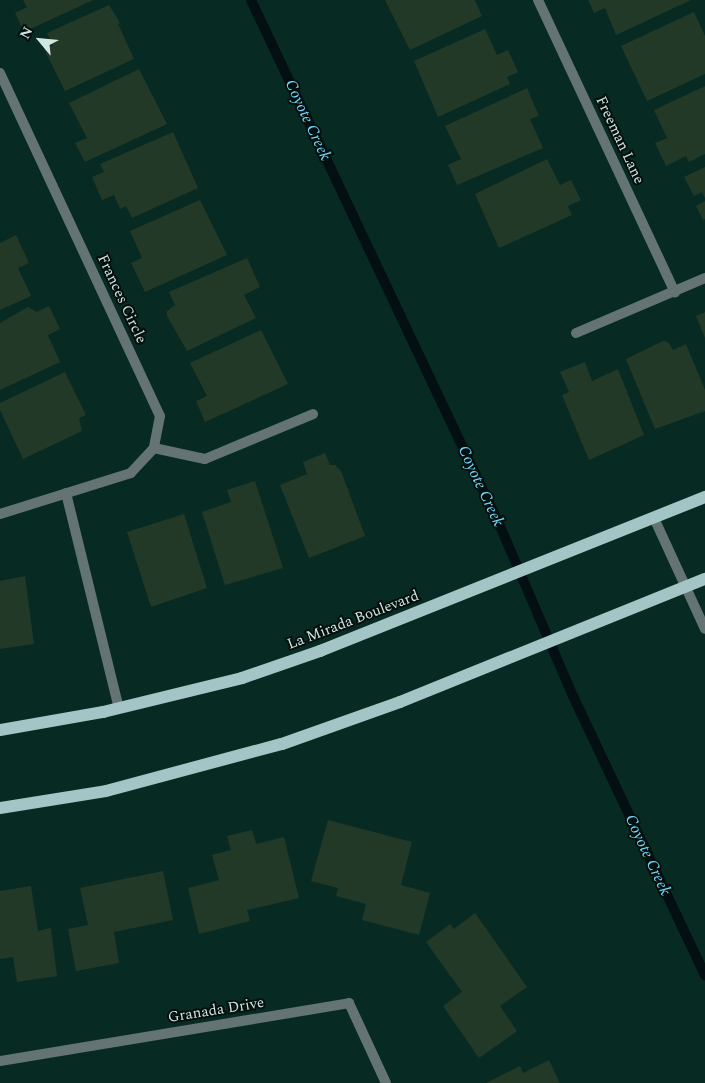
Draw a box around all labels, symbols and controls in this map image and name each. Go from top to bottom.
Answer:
north arrow [15,15,65,65]
text: N [14,23,38,43]
water label: Coyote Creek [281,76,335,164]
street label: Freeman Lane [592,93,648,187]
street label: Frances Circle [94,252,150,346]
water label: Coyote Creek [454,442,508,530]
street label: La Mirada Boulevard [285,587,421,653]
water label: Coyote Creek [621,811,675,899]
street label: Granada Drive [167,994,265,1026]

